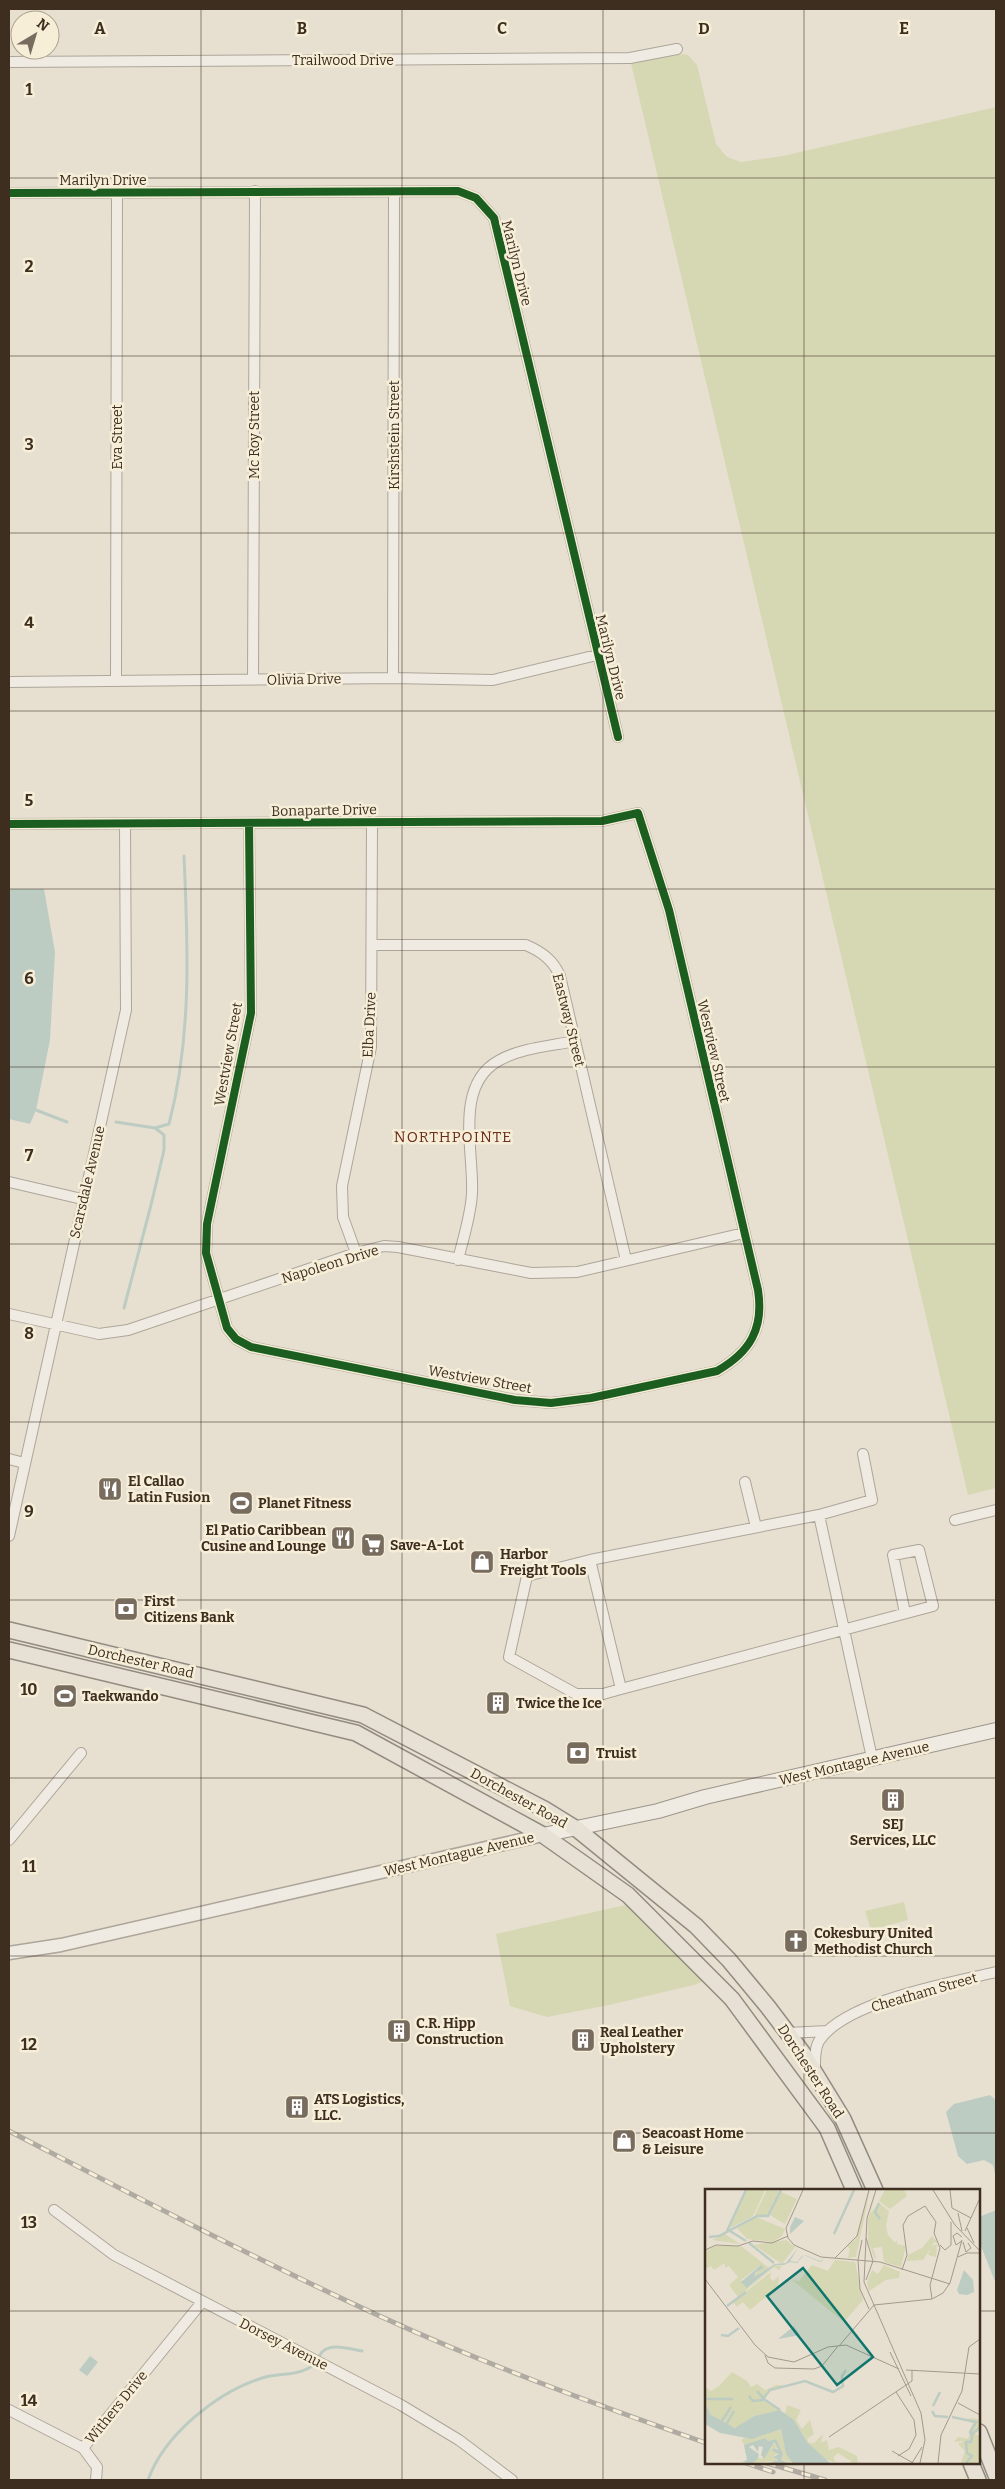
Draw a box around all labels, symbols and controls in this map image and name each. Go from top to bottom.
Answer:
north arrow [10,10,60,60]
text: N [33,15,52,35]
text: A [94,19,106,38]
text: B [297,19,307,38]
text: C [497,19,507,38]
text: D [698,19,710,38]
text: E [899,19,909,38]
street label: Trailwood Drive [292,52,394,69]
text: 1 [26,80,33,99]
street label: Marilyn Drive [59,172,147,189]
street label: Marilyn Drive [498,219,535,308]
text: 2 [24,257,34,276]
street label: Kirshstein Street [386,380,403,490]
street label: Mc Roy Street [246,391,263,479]
street label: Eva Street [109,404,126,470]
text: 3 [24,435,34,454]
text: 4 [24,613,34,632]
street label: Marilyn Drive [592,613,629,702]
street label: Olivia Drive [267,670,341,689]
text: 5 [25,791,34,810]
street label: Bonaparte Drive [271,801,377,820]
text: 6 [24,969,34,988]
street label: Eastway Street [549,972,588,1069]
street label: Elba Drive [359,992,380,1058]
street label: Westview Street [693,998,734,1104]
street label: Westview Street [211,1001,246,1107]
street label: Scarsdale Avenue [66,1124,109,1240]
district label: NORTHPOINTE [394,1128,512,1146]
text: 7 [25,1146,34,1165]
street label: Napoleon Drive [279,1242,381,1287]
text: 8 [24,1324,34,1343]
street label: Westview Street [427,1362,533,1397]
place label: El Callao Latin Fusion [128,1473,210,1506]
restaurant icon: El Callao Latin Fusion [97,1476,123,1502]
sports icon: Planet Fitness [228,1490,254,1516]
place label: Planet Fitness [258,1495,352,1512]
text: 9 [24,1502,34,1521]
place label: El Patio Caribbean Cusine and Lounge [201,1522,326,1555]
restaurant icon: El Patio Caribbean Cusine and Lounge [330,1525,356,1551]
supermarket icon: Save-A-Lot [360,1532,386,1558]
place label: Save-A-Lot [390,1537,464,1554]
place label: Harbor Freight Tools [500,1546,587,1579]
shop icon: Harbor Freight Tools [469,1549,495,1575]
place label: First Citizens Bank [144,1593,235,1626]
bank icon: First Citizens Bank [113,1596,139,1622]
street label: Dorchester Road [86,1641,196,1682]
text: 10 [20,1680,38,1699]
sports icon: Taekwando [52,1683,78,1709]
place label: Taekwando [82,1688,159,1705]
building icon: Twice the Ice [485,1690,511,1716]
place label: Twice the Ice [516,1695,602,1712]
street label: West Montague Avenue [777,1738,931,1789]
bank icon: Truist [565,1740,591,1766]
place label: Truist [596,1745,637,1762]
street label: Dorchester Road [467,1765,570,1832]
building icon: SEJ Services, LLC [880,1787,906,1813]
place label: SEJ Services, LLC [850,1816,936,1849]
street label: West Montague Avenue [382,1829,536,1880]
text: 11 [22,1857,36,1876]
place label: Cokesbury United Methodist Church [814,1925,933,1958]
church icon: Cokesbury United Methodist Church [783,1928,809,1954]
street label: Cheatham Street [869,1969,979,2016]
place label: C.R. Hipp Construction [416,2015,504,2048]
building icon: C.R. Hipp Construction [386,2018,412,2044]
street label: Dorchester Road [774,2021,847,2121]
place label: Real Leather Upholstery [600,2024,684,2057]
building icon: Real Leather Upholstery [570,2027,596,2053]
text: 12 [21,2035,37,2054]
place label: ATS Logistics, LLC. [314,2091,405,2124]
building icon: ATS Logistics, LLC. [284,2094,310,2120]
place label: Seacoast Home & Leisure [642,2125,744,2158]
shop icon: Seacoast Home & Leisure [611,2128,637,2154]
inset map [705,2189,980,2464]
text: 13 [21,2213,37,2232]
street label: Dorsey Avenue [236,2315,331,2374]
street label: Withers Drive [82,2367,151,2447]
text: 14 [21,2391,38,2410]

